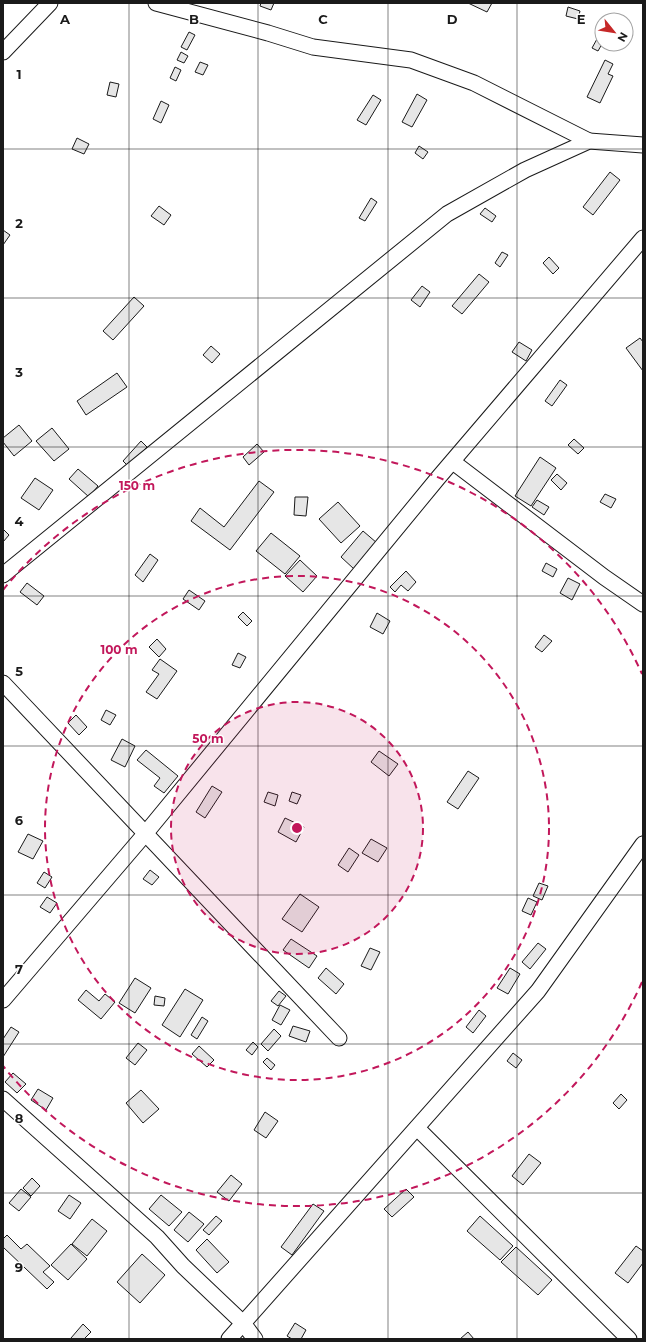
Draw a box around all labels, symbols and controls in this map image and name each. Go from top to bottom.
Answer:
text: A [59,11,71,27]
text: B [189,11,199,27]
text: C [318,11,328,27]
text: D [447,11,458,27]
text: E [577,11,586,27]
north arrow [594,12,634,52]
text: N [614,30,631,44]
text: 1 [16,66,22,82]
text: 2 [15,215,23,231]
text: 3 [14,364,23,380]
text: 150 m [119,478,155,493]
text: 4 [15,513,24,529]
text: 100 m [101,642,137,657]
text: 5 [15,663,23,679]
text: 50 m [192,731,224,746]
text: 6 [15,812,24,828]
centre of rings [290,821,304,835]
text: 7 [15,961,23,977]
text: 8 [15,1110,24,1126]
text: 9 [15,1259,23,1275]

